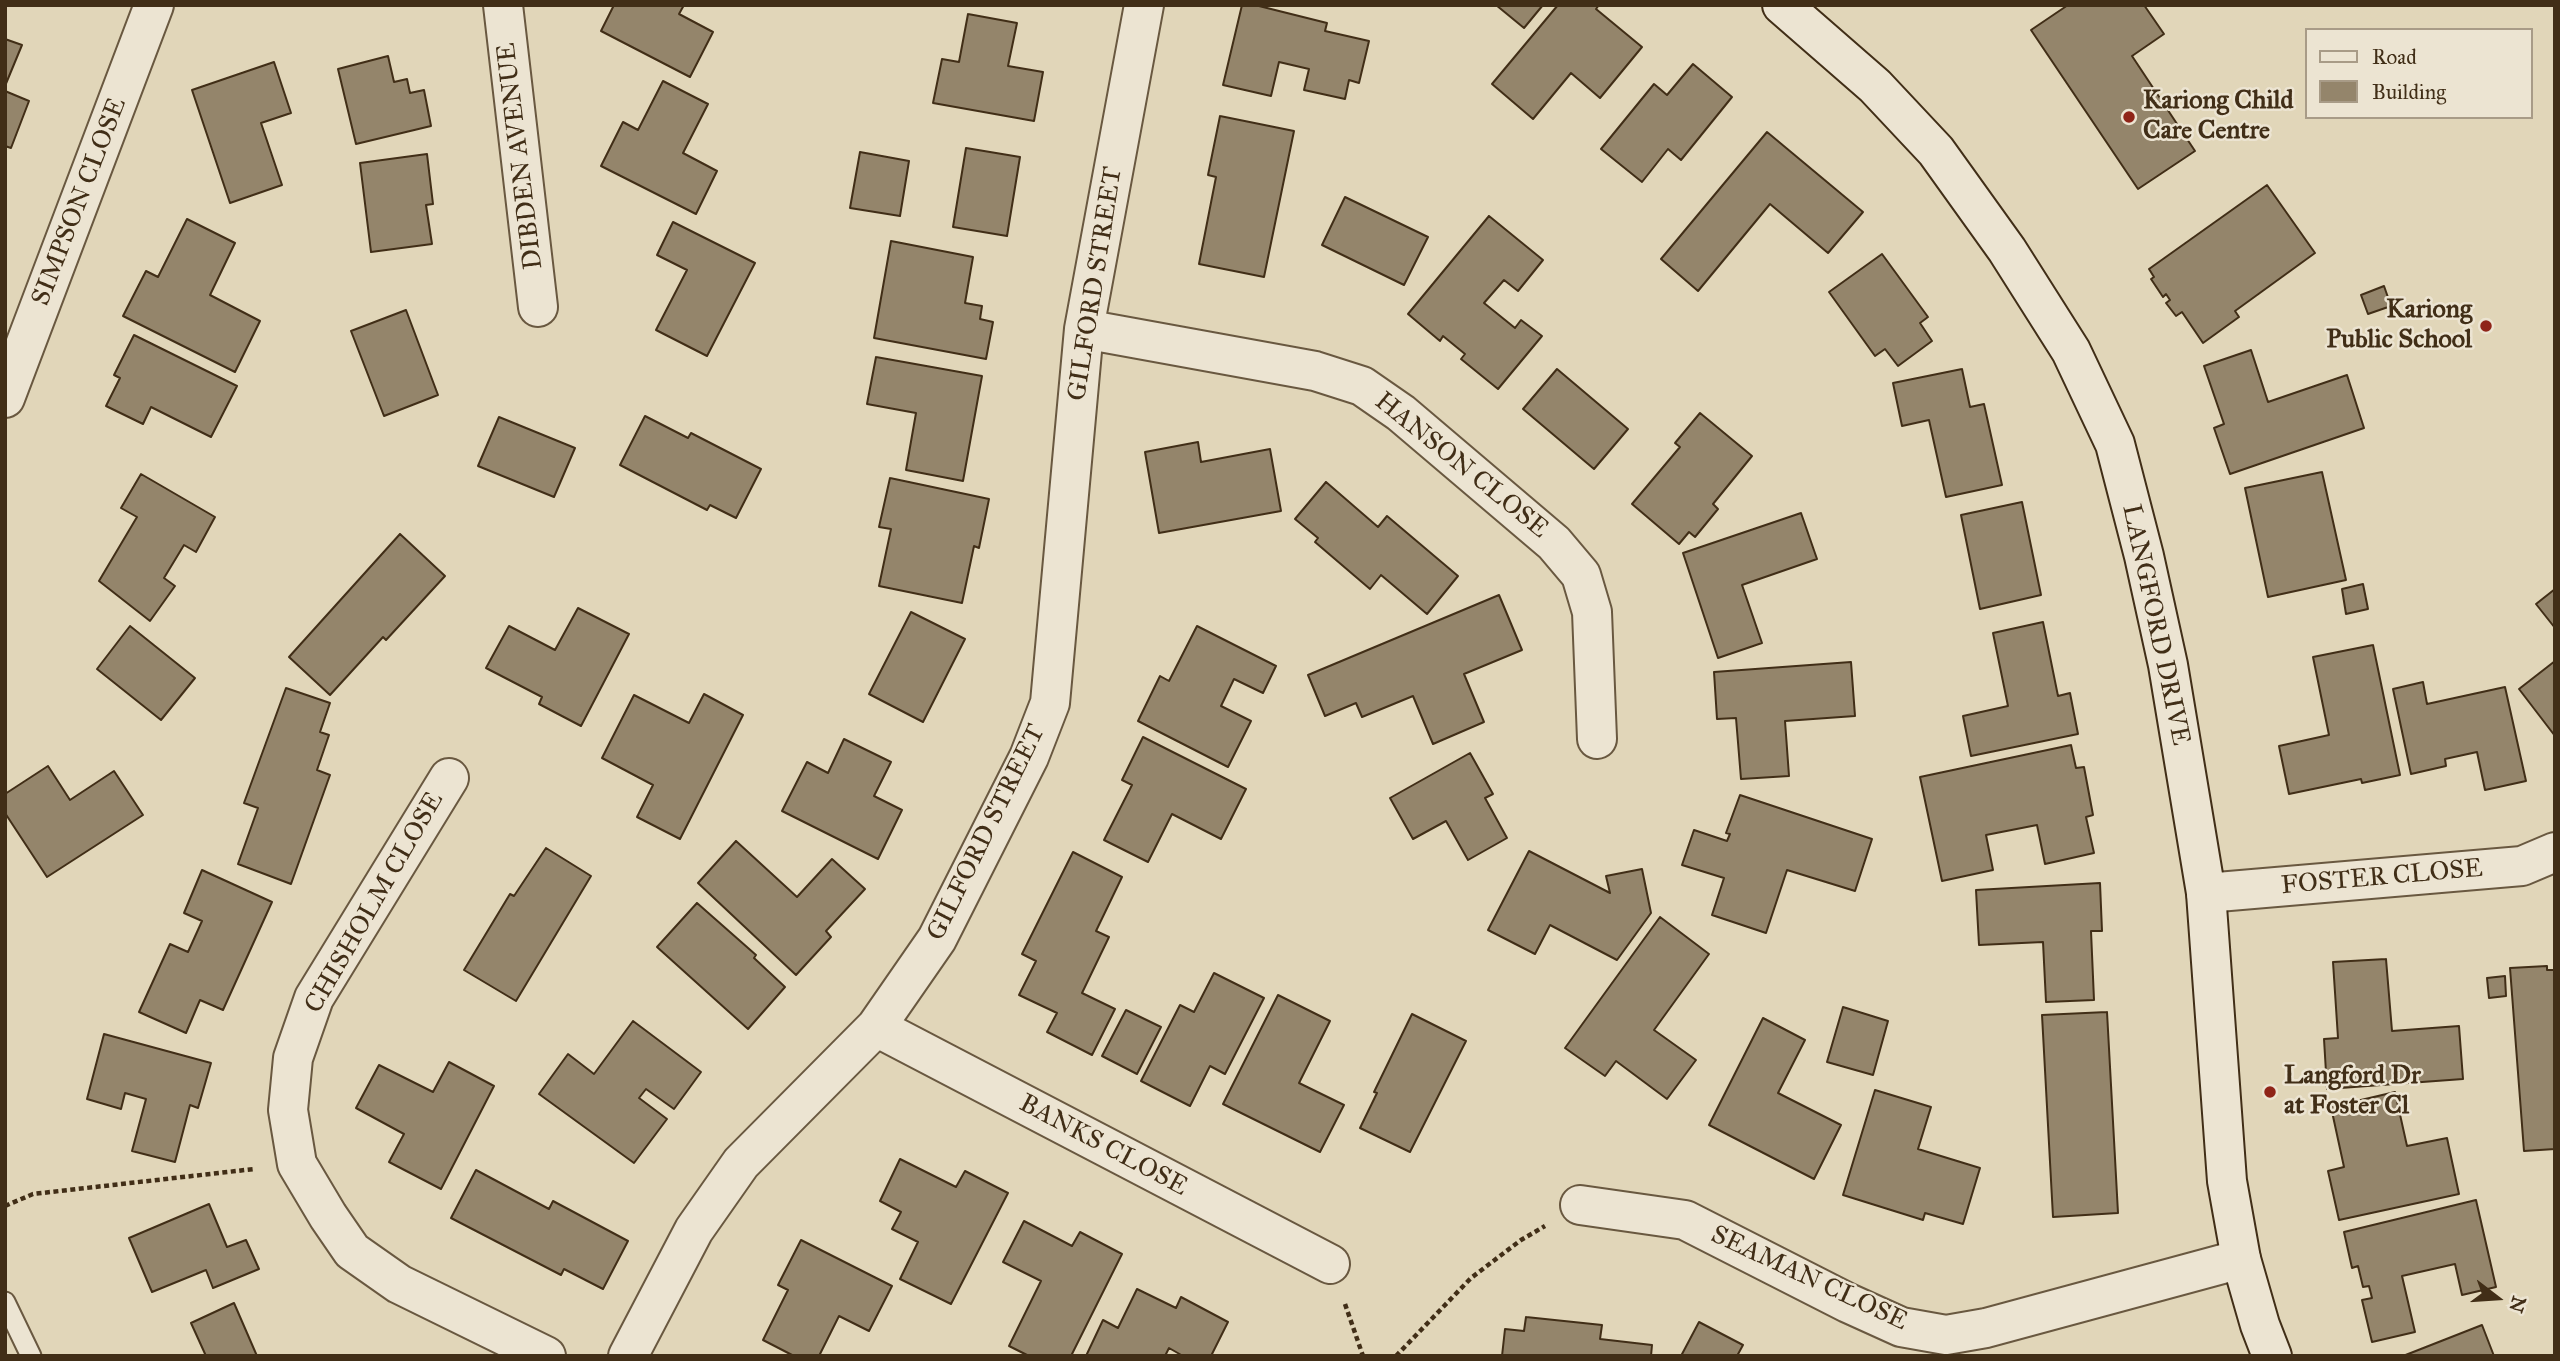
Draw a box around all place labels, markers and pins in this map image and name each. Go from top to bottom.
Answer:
place label: Kariong Child Care Centre [2143,86,2294,148]
marker: Kariong Child Care Centre [2121,109,2137,125]
place label: Kariong Public School [2326,295,2472,356]
marker: Kariong Public School [2478,318,2494,334]
place label: Langford Dr at Foster Cl [2284,1061,2421,1122]
marker: Langford Dr at Foster Cl [2262,1084,2278,1100]

